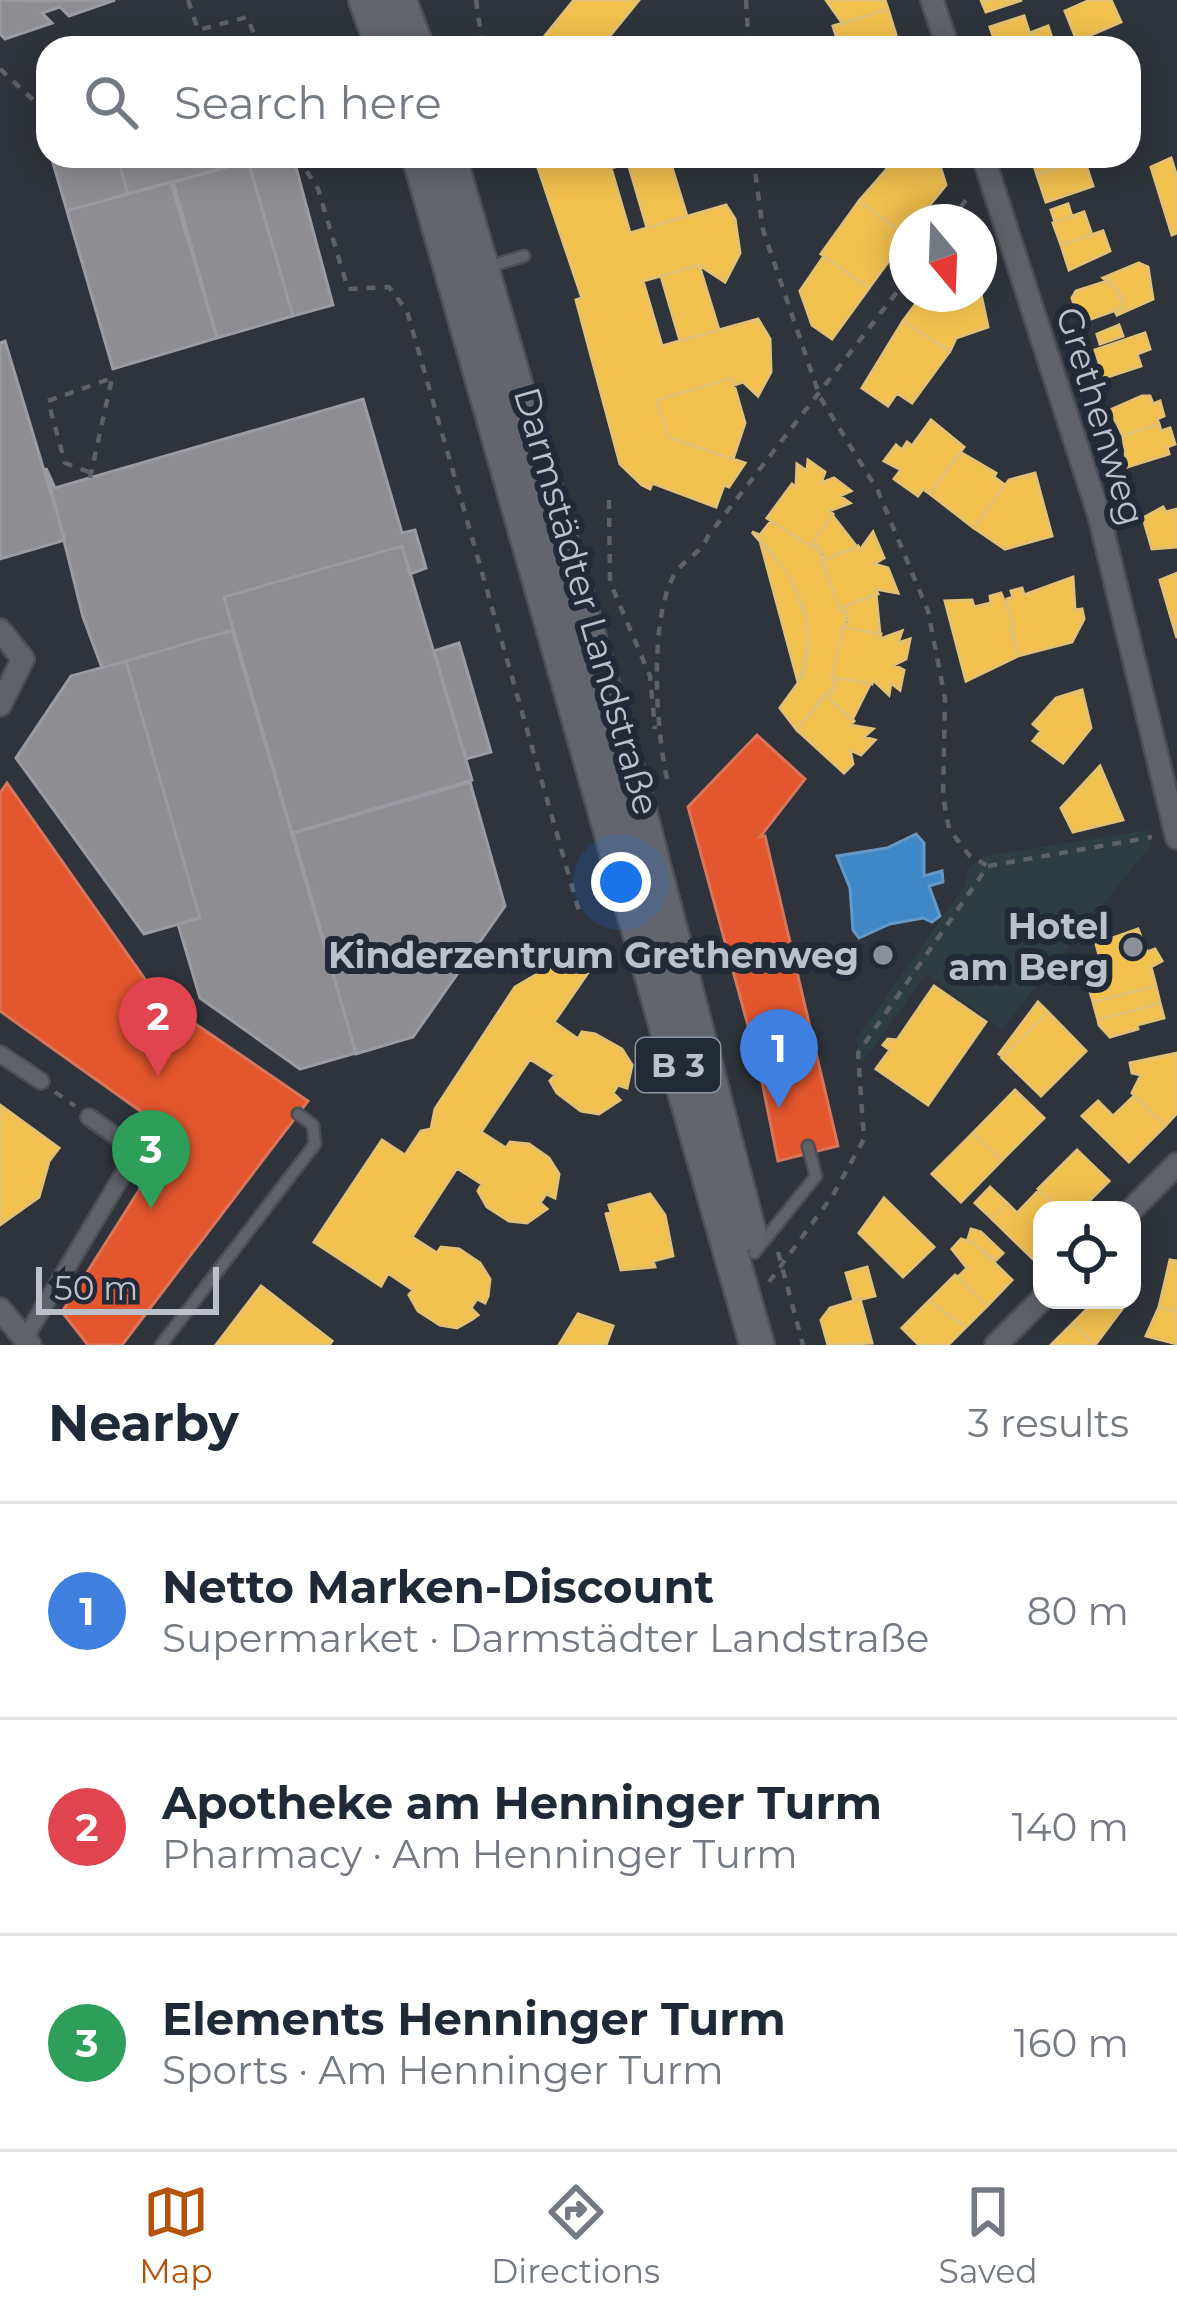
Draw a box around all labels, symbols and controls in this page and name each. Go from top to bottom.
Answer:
search box [36,36,1141,168]
icon: search [78,69,144,135]
text: Search here [174,75,442,130]
north arrow [889,204,997,312]
street label: Grethenweg [1047,302,1155,530]
street label: Darmstädter Landstraße [505,382,669,820]
your location [591,852,651,912]
place label: Hotel am Berg [948,904,1109,989]
place label: Kinderzentrum Grethenweg [328,933,859,977]
marker: Hotel am Berg [1120,934,1146,960]
marker: Kinderzentrum Grethenweg [870,942,896,968]
pin: 2 [119,977,197,1076]
pin: 1 [740,1009,818,1108]
road number: B 3 [636,1038,720,1092]
pin: 3 [112,1110,190,1209]
map controls [1033,1201,1141,1309]
button: locate [1033,1201,1141,1309]
scale bar [36,1261,219,1314]
text: 50 m [54,1268,138,1308]
text: Nearby [48,1392,239,1454]
text: 3 results [968,1399,1129,1447]
text: Netto Marken-Discount [162,1559,714,1614]
text: 1 [79,1587,95,1635]
text: 80 m [1027,1587,1129,1635]
text: Supermarket · Darmstädter Landstraße [162,1614,929,1662]
text: Apotheke am Henninger Turm [162,1775,882,1830]
text: 2 [75,1803,99,1851]
text: 140 m [1012,1803,1129,1851]
text: Pharmacy · Am Henninger Turm [162,1830,798,1878]
text: Elements Henninger Turm [162,1991,786,2046]
text: 3 [75,2019,99,2067]
text: 160 m [1014,2019,1129,2067]
text: Sports · Am Henninger Turm [162,2046,724,2094]
tab: Map [139,2179,213,2291]
tab: Directions [491,2179,660,2291]
tab: Saved [939,2179,1038,2291]

